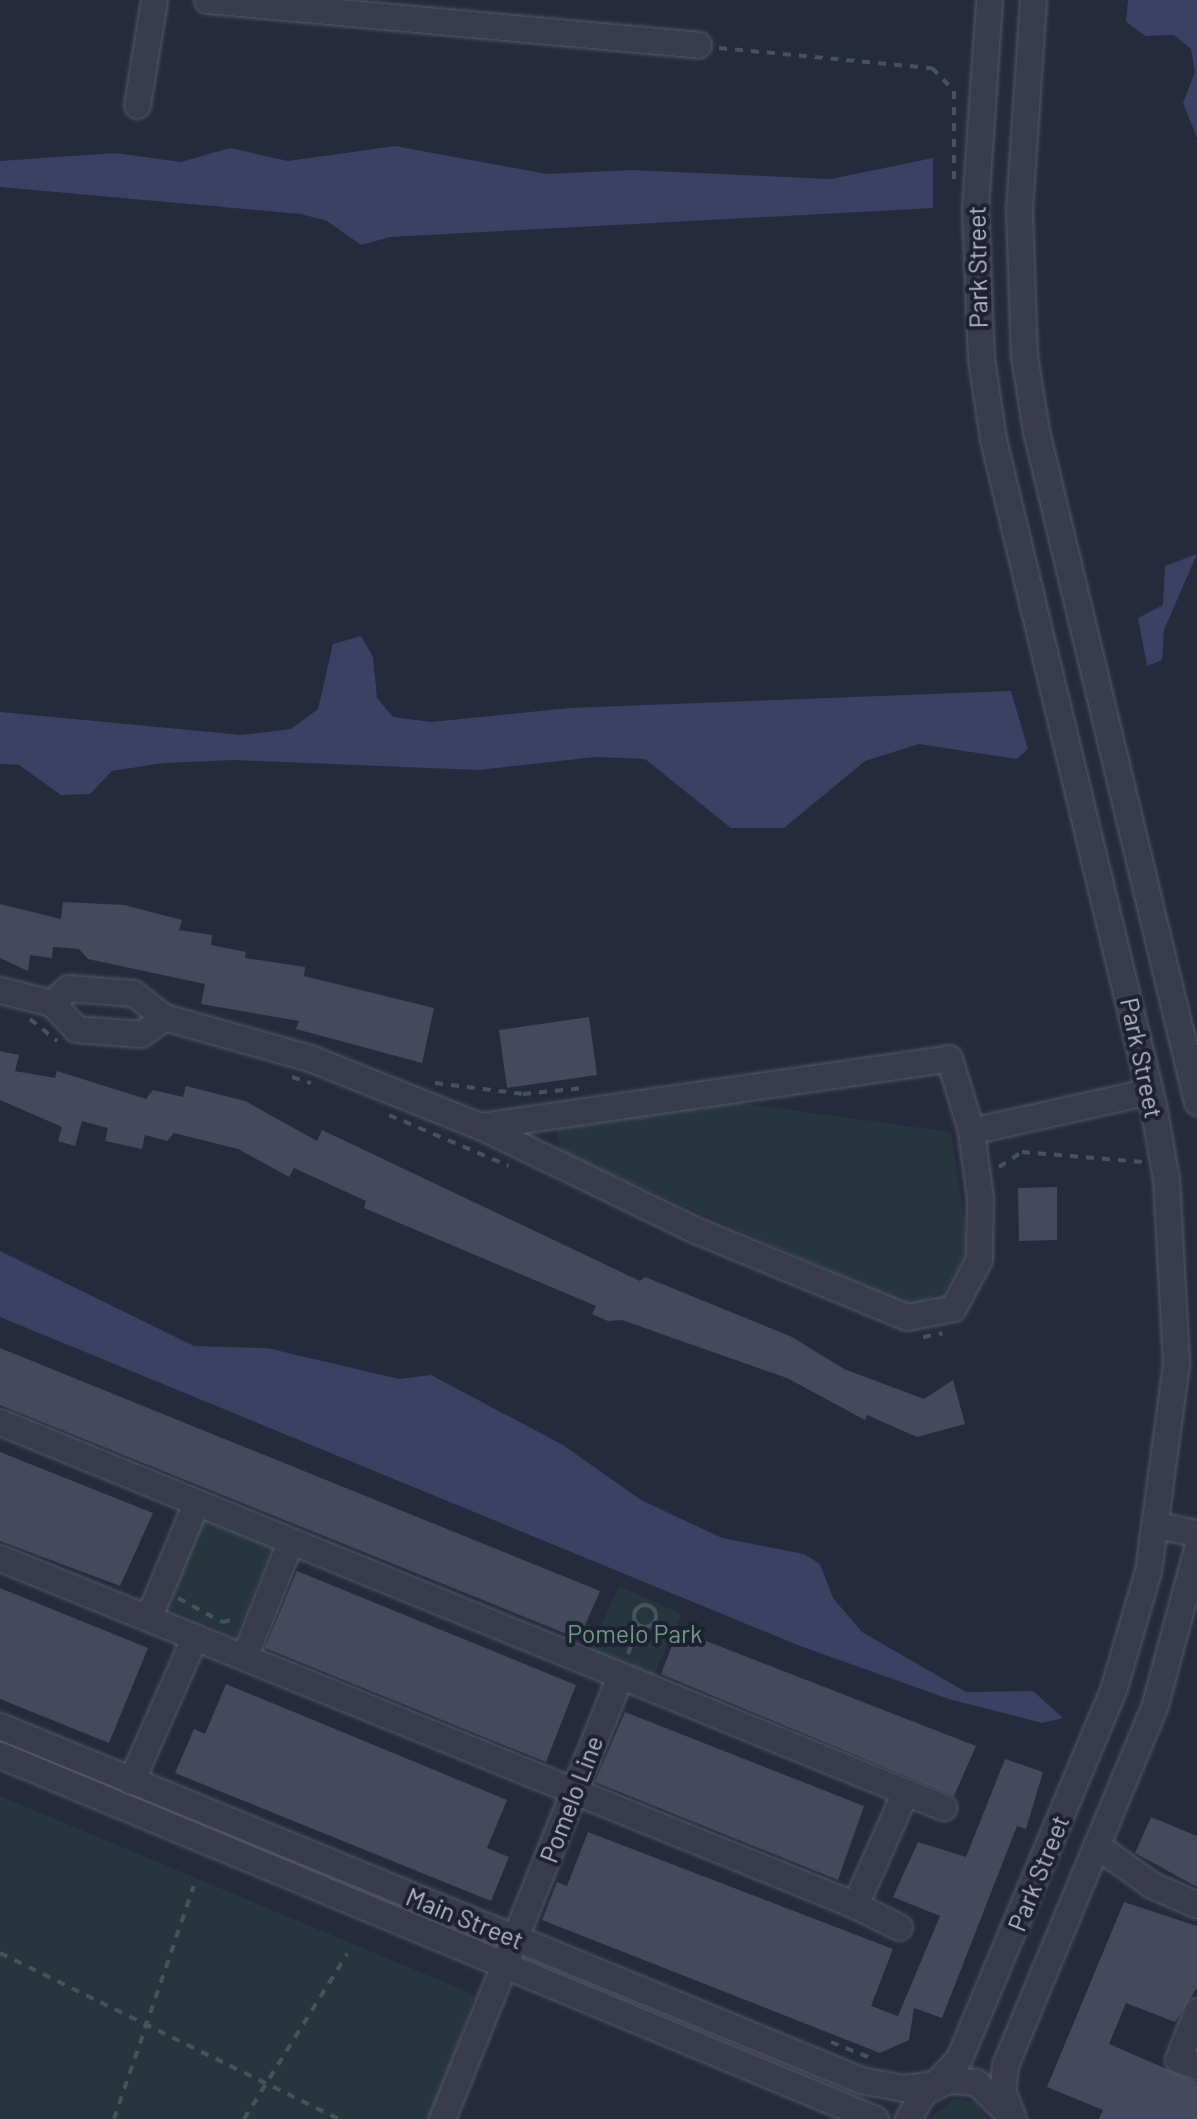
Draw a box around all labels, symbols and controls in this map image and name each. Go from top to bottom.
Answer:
street label: Park Street [961,206,993,328]
street label: Park Street [1115,995,1169,1121]
park label: Pomelo Park [567,1618,703,1648]
street label: Pomelo Line [533,1731,609,1867]
street label: Park Street [1001,1811,1075,1935]
street label: Main Street [402,1881,528,1955]

